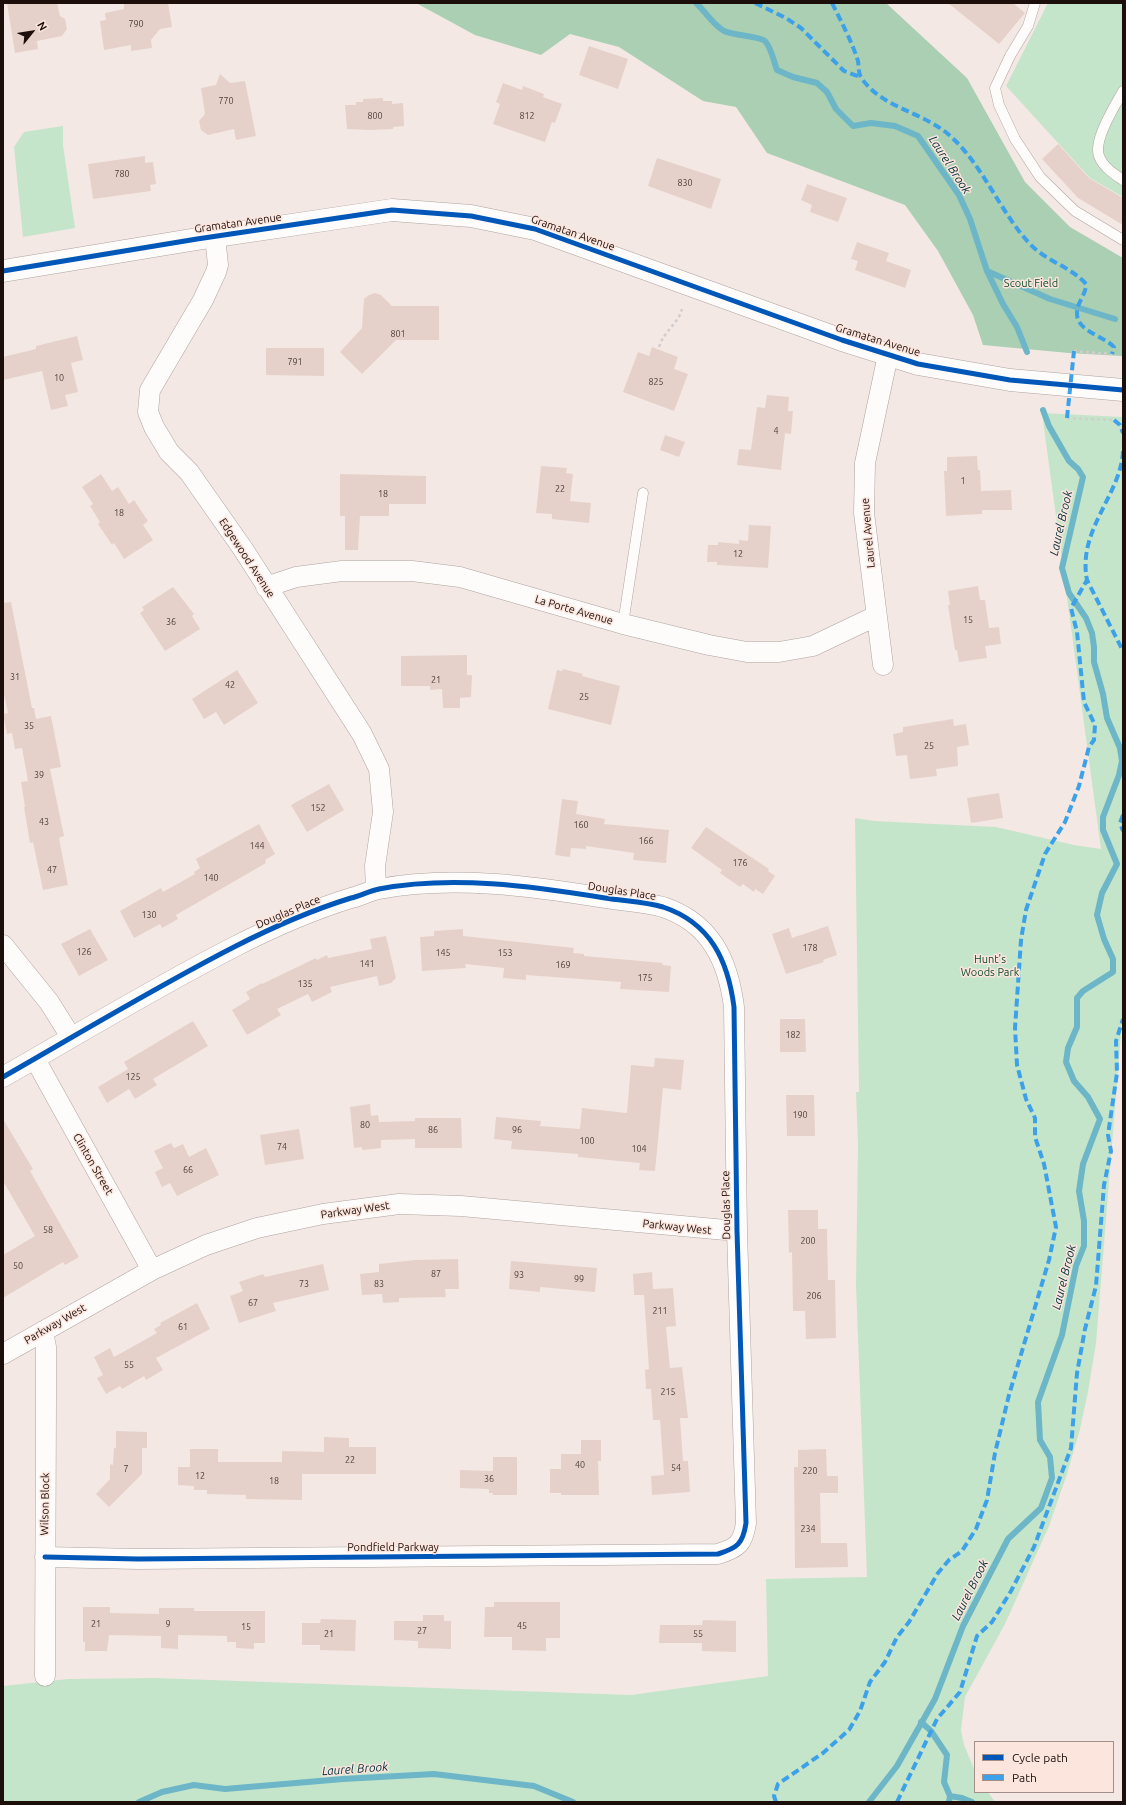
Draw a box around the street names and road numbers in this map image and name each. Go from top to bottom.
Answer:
street label: Gramatan Avenue [193,210,283,236]
street label: Gramatan Avenue [529,212,617,254]
street label: Gramatan Avenue [834,321,922,359]
street label: Laurel Avenue [858,497,878,569]
street label: Edgewood Avenue [216,516,278,600]
street label: La Porte Avenue [533,593,615,627]
street label: Douglas Place [587,879,657,903]
street label: Douglas Place [254,892,322,932]
street label: Clinton Street [70,1131,116,1197]
street label: Douglas Place [719,1170,733,1240]
street label: Parkway West [320,1199,390,1221]
street label: Parkway West [642,1217,712,1237]
street label: Parkway West [22,1301,88,1347]
street label: Wilson Block [38,1472,52,1536]
street label: Pondfield Parkway [347,1540,439,1554]

